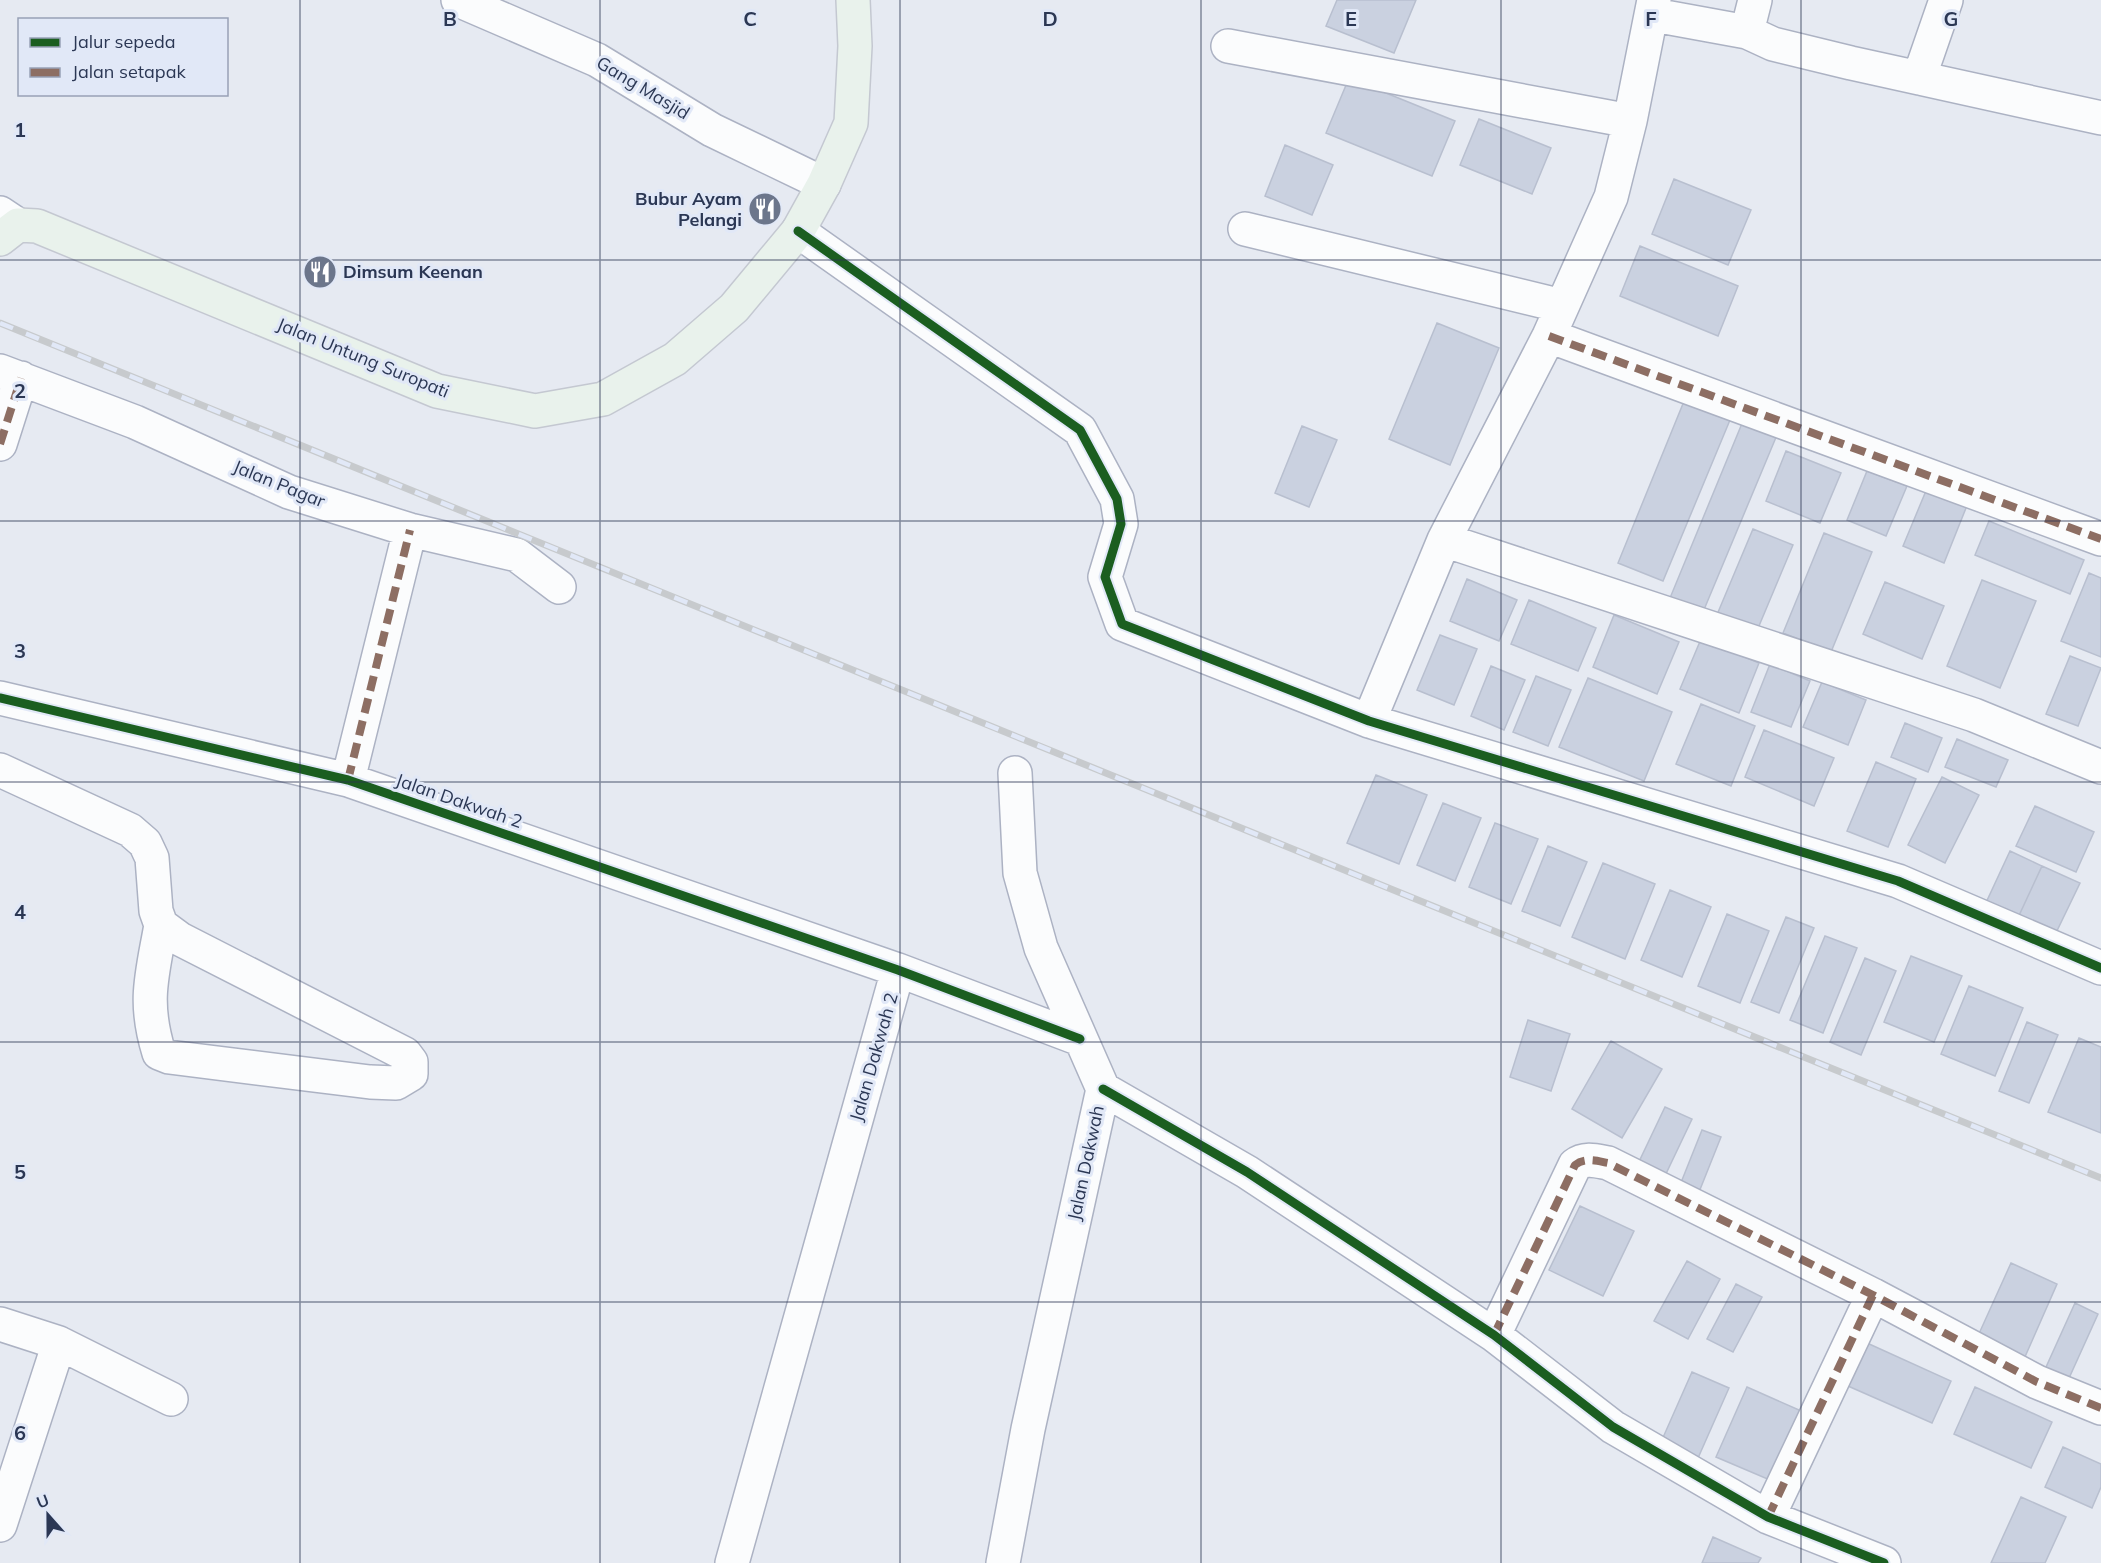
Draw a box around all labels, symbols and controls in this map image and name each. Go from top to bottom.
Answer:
text: B [443,6,457,31]
text: C [743,6,757,31]
text: D [1042,6,1058,31]
text: E [1345,6,1357,31]
text: F [1645,6,1657,31]
text: G [1944,6,1958,31]
legend [18,18,228,96]
text: Jalur sepeda [72,30,176,53]
street label: Gang Masjid [593,51,694,124]
text: Jalan setapak [72,60,186,83]
text: 1 [14,117,26,142]
place label: Bubur Ayam Pelangi [635,187,742,231]
restaurant icon: Bubur Ayam Pelangi [747,191,783,227]
restaurant icon: Dimsum Keenan [302,254,338,290]
place label: Dimsum Keenan [343,260,483,283]
street label: Jalan Untung Suropati [274,312,453,403]
text: 2 [14,378,26,403]
street label: Jalan Pagar [230,455,329,513]
text: 3 [14,638,26,663]
street label: Jalan Dakwah 2 [393,768,526,833]
text: 4 [14,899,26,924]
street label: Jalan Dakwah 2 [844,990,903,1124]
street label: Jalan Dakwah [1062,1103,1109,1223]
text: 5 [14,1159,26,1184]
text: 6 [14,1420,26,1445]
north arrow [18,1485,78,1545]
text: U [34,1490,52,1512]

